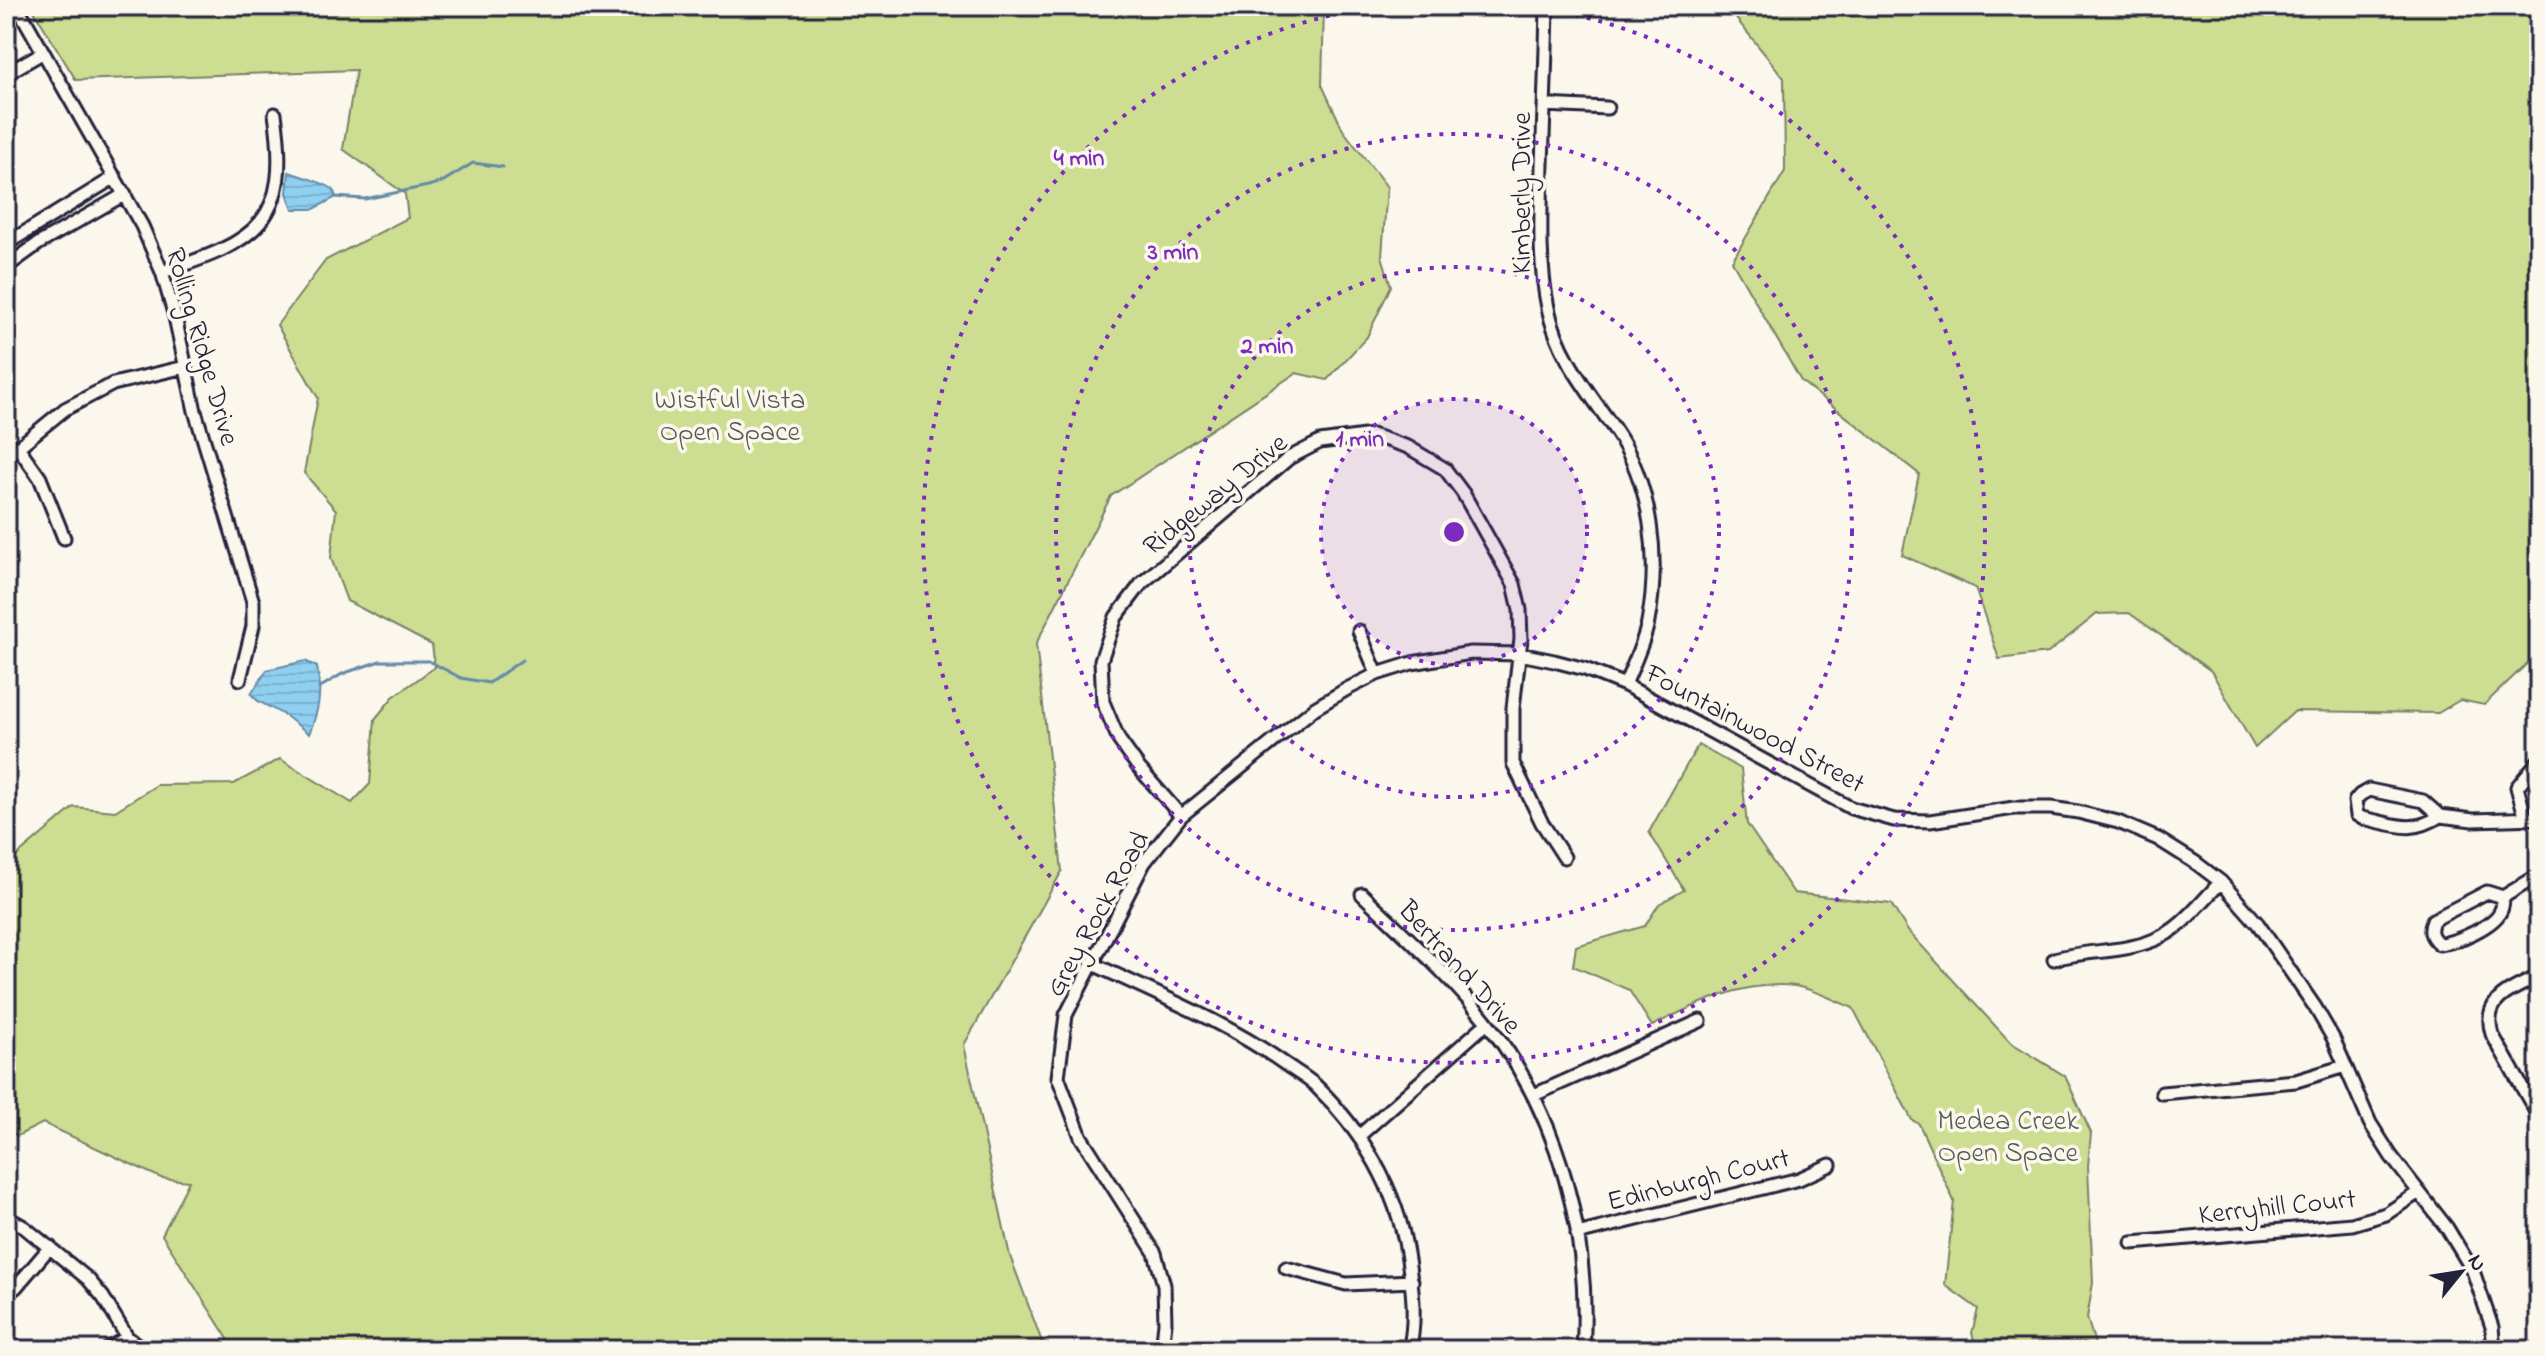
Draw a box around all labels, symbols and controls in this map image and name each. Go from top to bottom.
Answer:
street label: Kimberly Drive [1503,111,1544,274]
text: 4 min [1054,142,1104,177]
text: 3 min [1147,236,1199,271]
street label: Rolling Ridge Drive [153,243,249,451]
text: 2 min [1240,330,1294,365]
park label: Wistful Vista Open Space [655,381,805,454]
text: 1 min [1336,423,1384,458]
street label: Ridgeway Drive [1135,424,1298,567]
centre of rings [1440,518,1468,546]
street label: Fountainwood Street [1636,654,1872,805]
street label: Grey Rock Road [1037,824,1162,1005]
street label: Bertrand Drive [1386,891,1530,1045]
park label: Medea Creek Open Space [1937,1102,2079,1175]
street label: Edinburgh Court [1603,1139,1794,1224]
street label: Kerryhill Court [2197,1180,2358,1237]
north arrow [2421,1232,2501,1312]
text: N [2458,1249,2493,1278]

